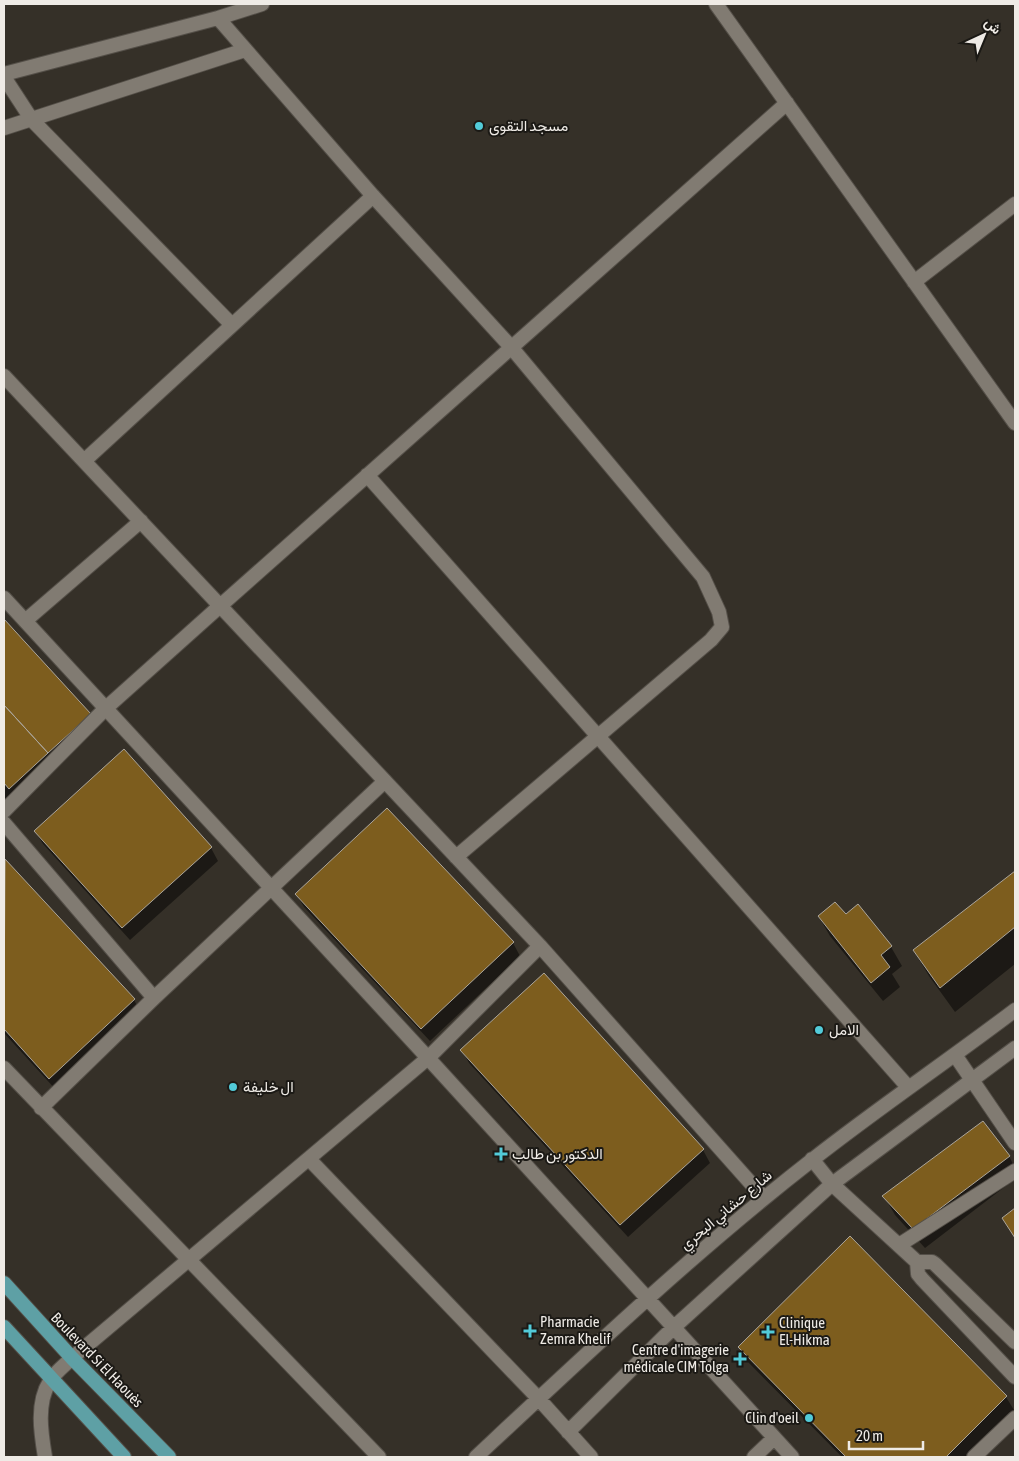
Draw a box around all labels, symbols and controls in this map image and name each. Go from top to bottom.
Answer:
north arrow [959,10,1009,60]
text: ش [981,14,1005,38]
place label: مسجد التقوى [489,117,568,136]
marker: مسجد التقوى [473,120,485,132]
place label: الامل [829,1021,859,1039]
marker: الامل [813,1024,825,1036]
place label: ال خليفة [243,1078,294,1096]
marker: ال خليفة [227,1081,239,1093]
place label: الدكتور بن طالب [512,1145,603,1164]
marker: الدكتور بن طالب [494,1147,508,1161]
street label: شارع حشاني البحري [676,1166,778,1257]
street label: Boulevard Si El Haouès [48,1309,147,1410]
place label: Pharmacie Zemra Khelif [540,1313,611,1347]
place label: Clinique El-Hikma [779,1314,830,1348]
marker: Pharmacie Zemra Khelif [524,1325,536,1337]
marker: Clinique El-Hikma [761,1325,775,1339]
place label: Centre d'imagerie médicale CIM Tolga [623,1341,729,1375]
marker: Centre d'imagerie médicale CIM Tolga [733,1352,747,1366]
place label: Clin d'oeil [745,1409,799,1426]
marker: Clin d'oeil [803,1412,815,1424]
scale bar [849,1418,923,1450]
text: 20 m [856,1427,883,1444]

